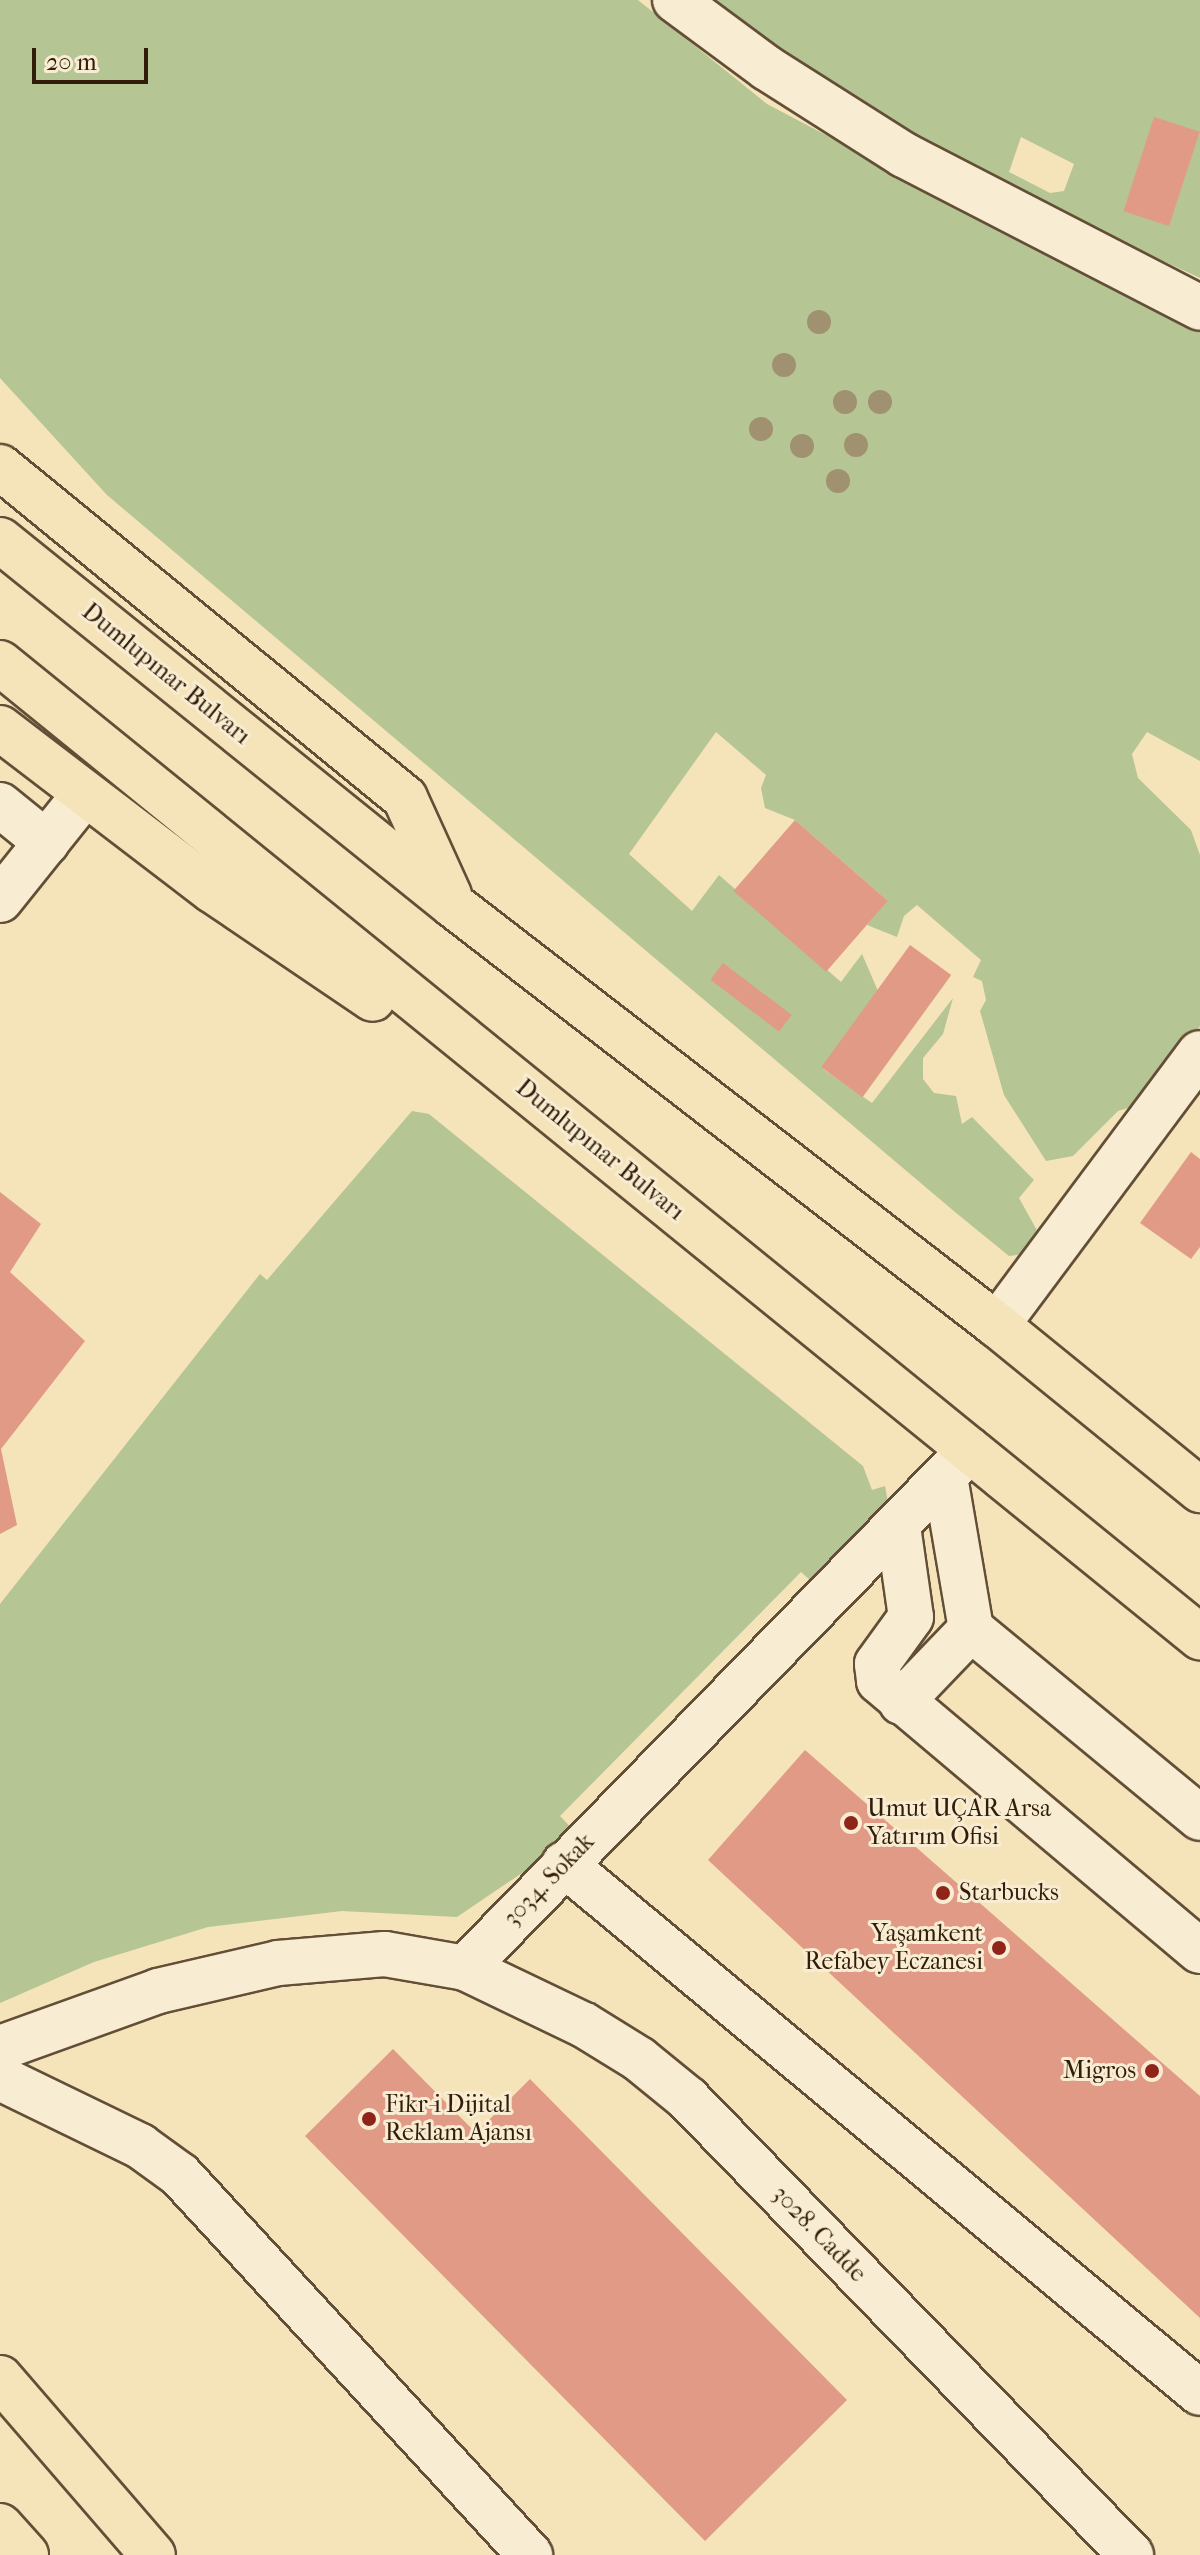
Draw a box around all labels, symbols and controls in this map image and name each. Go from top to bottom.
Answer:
scale bar [36,32,152,82]
text: 20 m [46,48,97,76]
street label: Dumlupınar Bulvarı [76,597,256,751]
street label: Dumlupınar Bulvarı [510,1073,690,1227]
place label: Umut UÇAR Arsa Yatırım Ofisi [867,1795,1051,1851]
marker: Umut UÇAR Arsa Yatırım Ofisi [842,1814,860,1832]
street label: 3034. Sokak [498,1828,600,1932]
place label: Starbucks [959,1879,1059,1907]
marker: Starbucks [934,1884,952,1902]
place label: Yaşamkent Refabey Eczanesi [804,1920,983,1976]
marker: Yaşamkent Refabey Eczanesi [990,1939,1008,1957]
place label: Migros [1063,2057,1136,2085]
marker: Migros [1143,2062,1161,2080]
place label: Fikr-i Dijital Reklam Ajansı [385,2091,532,2147]
marker: Fikr-i Dijital Reklam Ajansı [360,2110,378,2128]
street label: 3028. Cadde [766,2180,872,2288]

